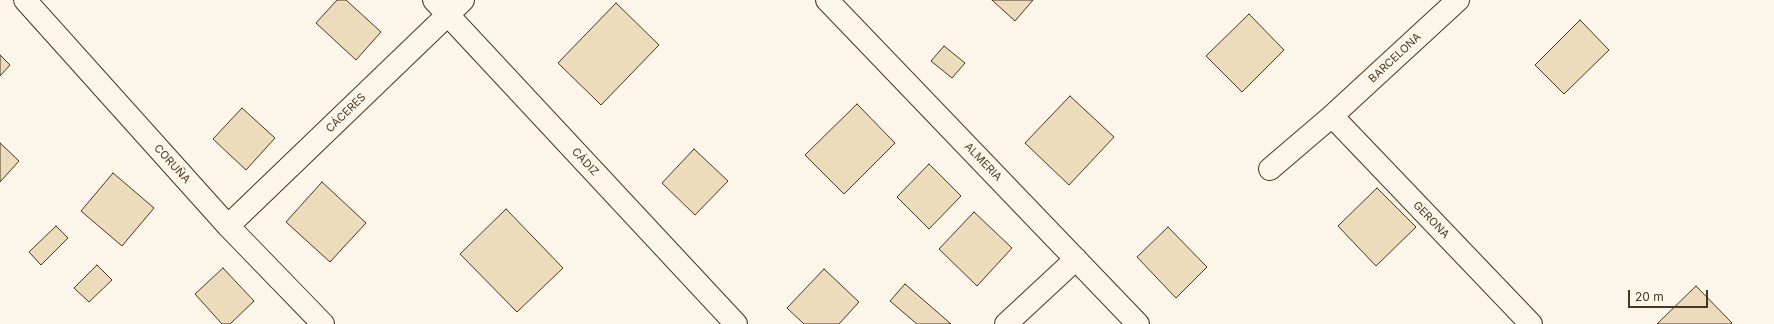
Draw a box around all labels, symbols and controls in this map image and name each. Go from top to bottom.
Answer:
street label: BARCELONA [1366,30,1424,86]
street label: CÁCERES [323,91,369,135]
street label: ALMERIA [962,140,1004,184]
street label: CORUÑA [151,142,193,186]
street label: CÁDIZ [569,145,601,179]
street label: GERONA [1410,199,1452,241]
scale bar [1630,282,1710,308]
text: 20 m [1635,289,1664,304]

